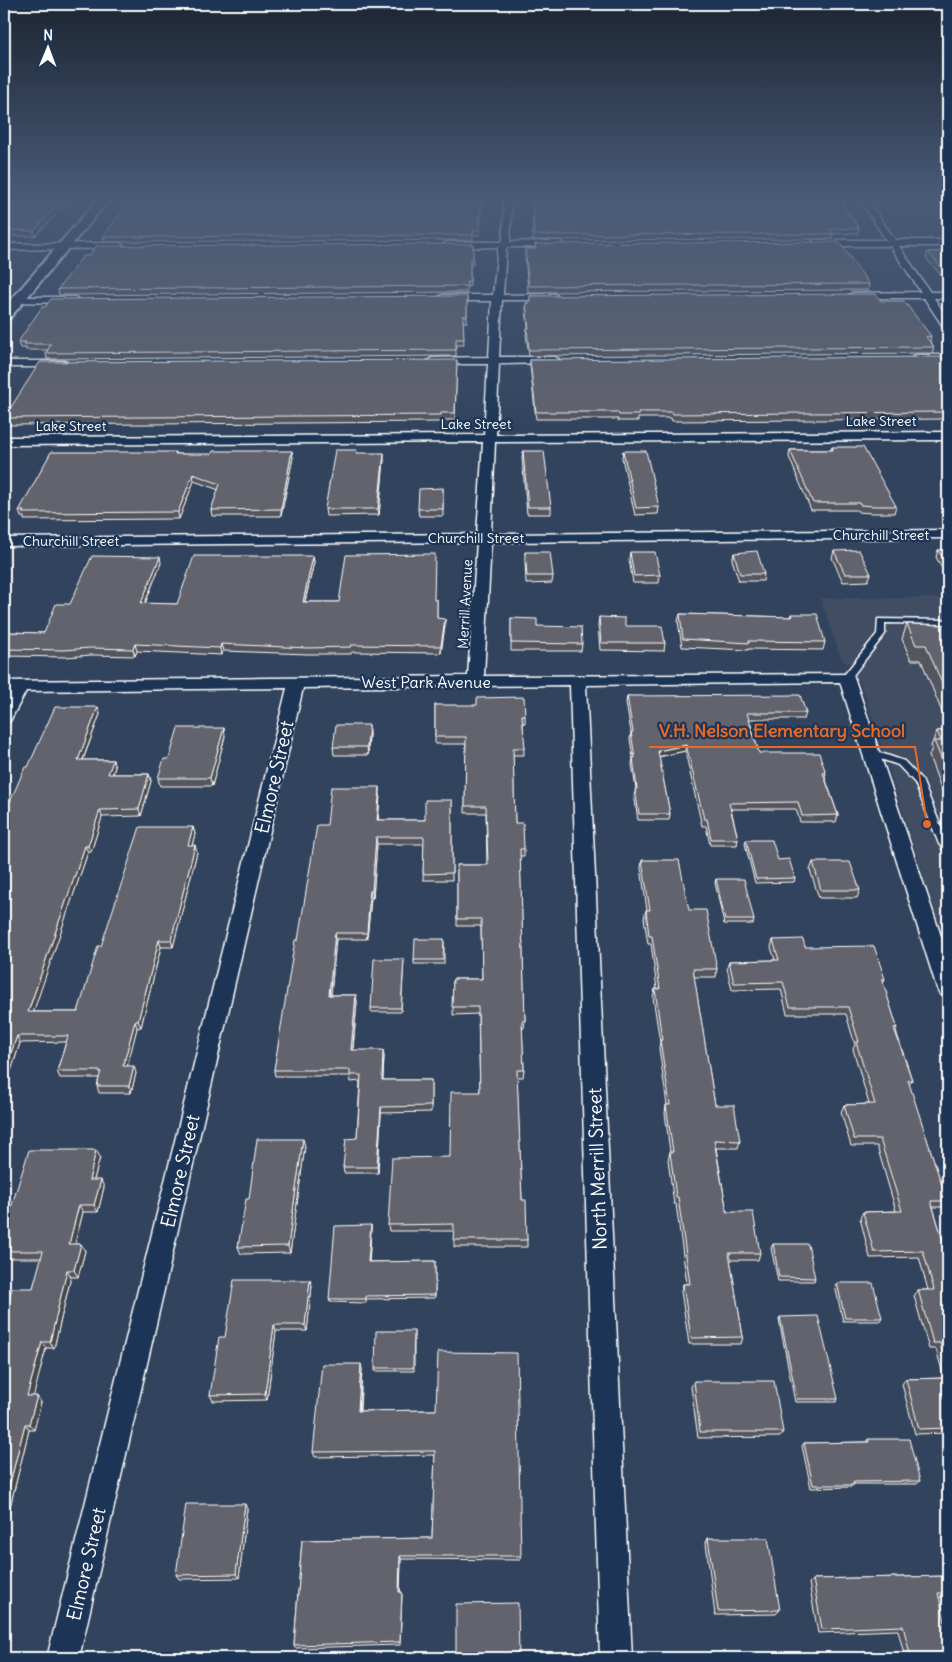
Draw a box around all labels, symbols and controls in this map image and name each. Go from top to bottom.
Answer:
north arrow [22,22,72,72]
text: N [43,26,53,44]
street label: Lake Street [846,412,917,430]
street label: Lake Street [441,415,512,433]
street label: Lake Street [36,417,107,435]
street label: Churchill Street [833,526,929,544]
street label: Churchill Street [428,529,524,547]
street label: Churchill Street [23,532,119,550]
street label: Merrill Avenue [454,559,476,649]
street label: West Park Avenue [361,672,491,692]
callout: V.H. Nelson Elementary School [649,714,915,747]
street label: Elmore Street [249,718,299,836]
text: V.H. Nelson Elementary School [659,719,905,742]
street label: North Merrill Street [582,1087,612,1251]
street label: Elmore Street [155,1112,205,1230]
street label: Elmore Street [61,1505,111,1623]

